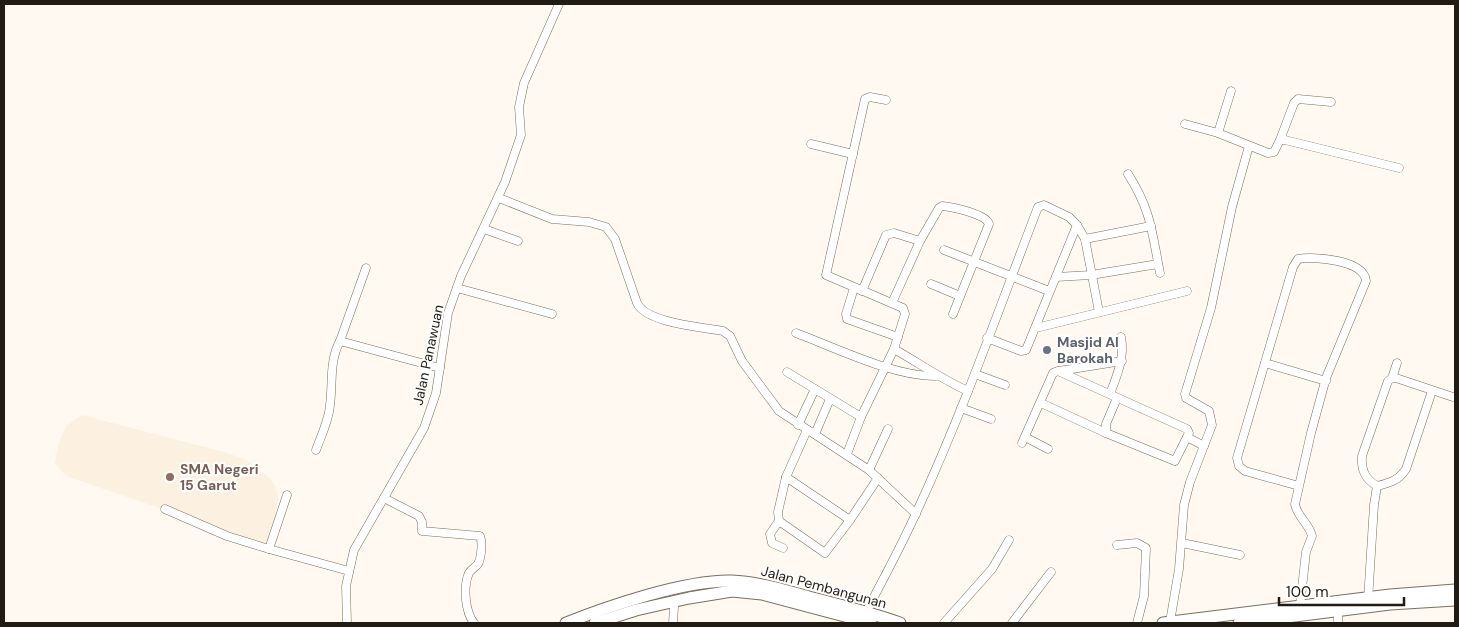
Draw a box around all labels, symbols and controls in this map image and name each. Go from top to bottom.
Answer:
street label: Jalan Panawuan [409,303,447,407]
place label: Masjid Al Barokah [1057,333,1119,367]
marker: Masjid Al Barokah [1041,344,1053,356]
place label: SMA Negeri 15 Garut [180,460,259,494]
marker: SMA Negeri 15 Garut [164,471,176,483]
street label: Jalan Pembangunan [759,562,889,612]
scale bar [1279,574,1404,606]
text: 100 m [1286,582,1329,602]

